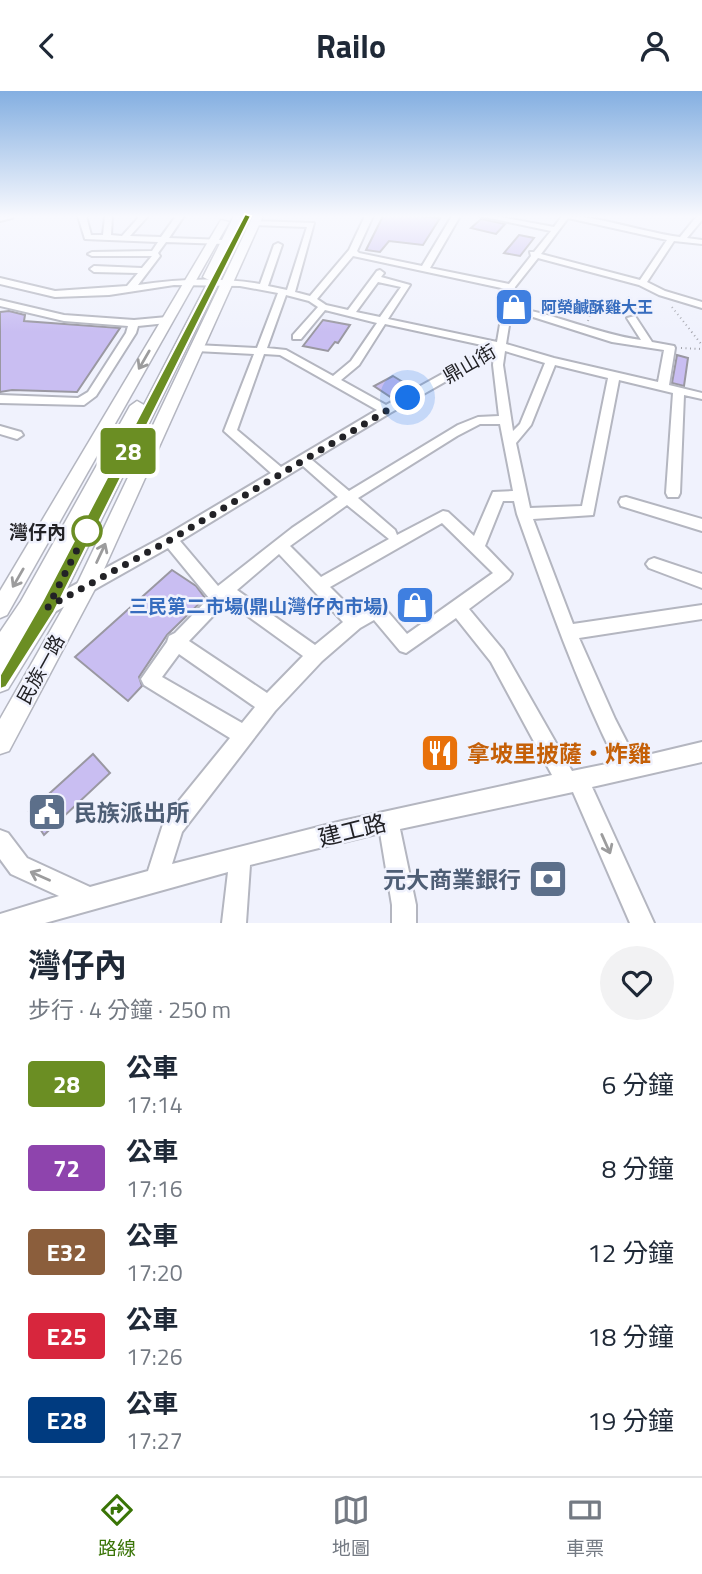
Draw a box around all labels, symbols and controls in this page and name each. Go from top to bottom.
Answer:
text: Railo [316,22,386,70]
icon: back [28,27,66,65]
icon: person [636,27,674,65]
shop icon: 阿榮鹹酥雞大王 [493,286,535,328]
place label: 阿榮鹹酥雞大王 [541,295,653,319]
street label: 鼎山街 [437,336,501,390]
one-way arrow [137,349,151,369]
your location [390,380,425,415]
line badge: 28 [96,428,160,474]
text: 28 [115,433,141,469]
marker: 灣仔內 [72,516,102,546]
place label: 灣仔內 [9,517,66,546]
one-way arrow [95,542,108,564]
one-way arrow [11,567,25,587]
shop icon: 三民第二市場(鼎山灣仔內市場) [394,584,436,626]
place label: 三民第二市場(鼎山灣仔內市場) [129,591,388,620]
street label: 民族一路 [9,629,71,709]
restaurant icon: 拿坡里披薩‧炸雞 [419,732,461,774]
place label: 拿坡里披薩‧炸雞 [467,736,651,771]
public building icon: 民族派出所 [26,791,68,833]
place label: 民族派出所 [74,795,189,830]
street label: 建工路 [314,805,390,855]
one-way arrow [600,833,613,854]
bank icon: 元大商業銀行 [527,858,569,900]
place label: 元大商業銀行 [383,862,521,897]
one-way arrow [30,868,51,882]
text: 灣仔內 [28,940,127,990]
button: heart [600,946,674,1020]
text: 步行 · 4 分鐘 · 250 m [28,992,231,1027]
text: 公車 [126,1048,178,1087]
text: 6 分鐘 [602,1065,674,1104]
text: 28 [53,1066,80,1102]
text: 17:14 [126,1087,183,1122]
text: 公車 [126,1132,178,1171]
text: 8 分鐘 [602,1149,674,1188]
text: 72 [53,1150,80,1186]
text: 17:16 [126,1171,183,1206]
text: 公車 [126,1216,178,1255]
text: 12 分鐘 [587,1233,674,1272]
text: E32 [46,1234,87,1270]
text: 17:20 [126,1255,183,1290]
text: 公車 [126,1300,178,1339]
text: 18 分鐘 [587,1317,674,1356]
text: E25 [46,1318,87,1354]
text: 17:26 [126,1339,183,1374]
text: 公車 [126,1384,178,1423]
text: 19 分鐘 [587,1401,674,1440]
text: E28 [46,1402,87,1438]
text: 17:27 [126,1423,183,1458]
tab: 路線 [98,1491,136,1562]
tab: 地圖 [332,1491,370,1562]
tab: 車票 [566,1491,604,1562]

